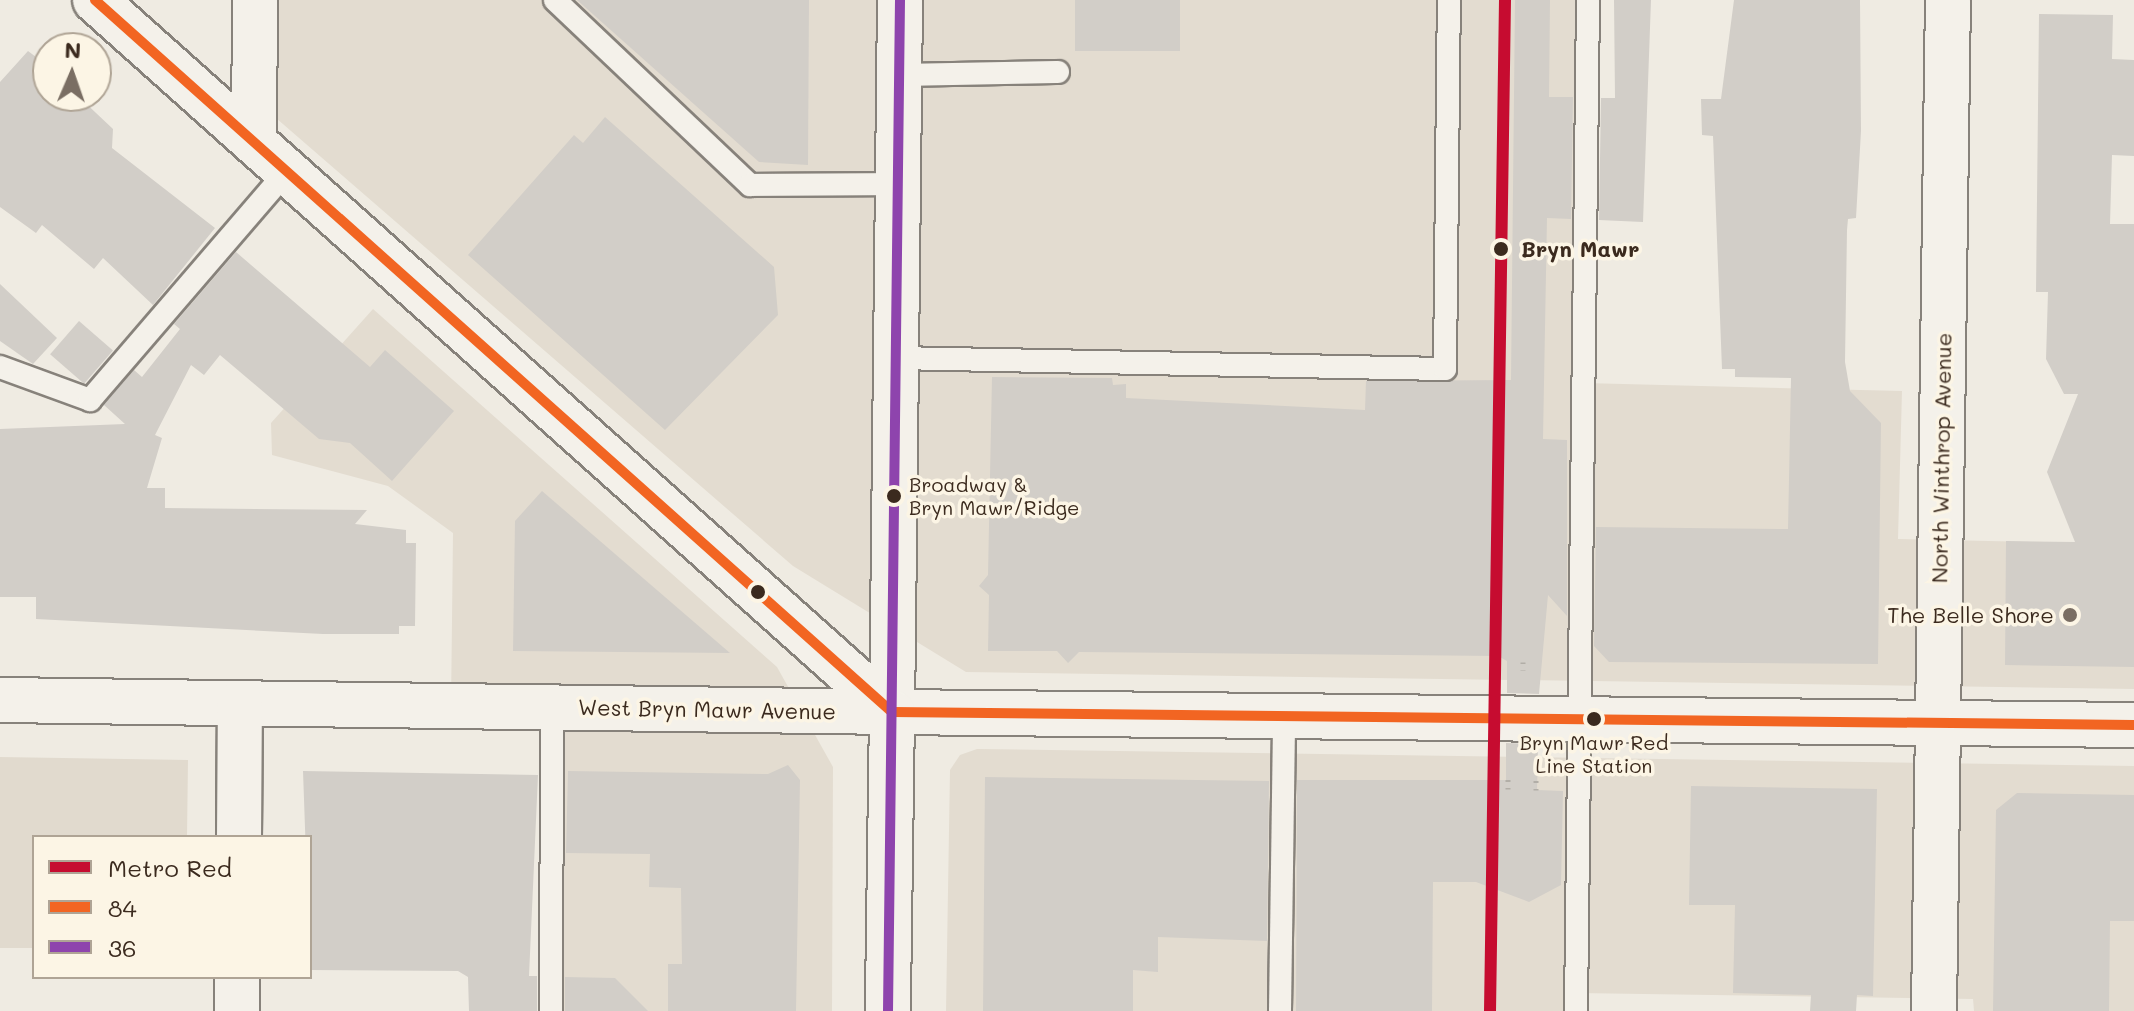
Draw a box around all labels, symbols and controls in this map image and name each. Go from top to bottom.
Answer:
north arrow [32,32,112,112]
text: N [64,35,82,64]
marker: Bryn Mawr [1488,236,1514,262]
place label: Bryn Mawr [1521,236,1639,262]
street label: North Winthrop Avenue [1926,332,1956,584]
place label: Broadway & Bryn Mawr/Ridge [909,472,1079,519]
marker: Broadway & Bryn Mawr/Ridge [886,488,902,504]
unlabelled marker [750,584,766,600]
place label: The Belle Shore [1887,602,2054,628]
marker: The Belle Shore [2061,606,2079,624]
street label: West Bryn Mawr Avenue [578,694,836,724]
marker: Bryn Mawr Red Line Station [1586,711,1602,727]
place label: Bryn Mawr Red Line Station [1520,730,1668,777]
legend [32,835,312,979]
text: Metro Red [108,852,232,883]
text: 84 [108,892,137,923]
text: 36 [108,932,137,963]

